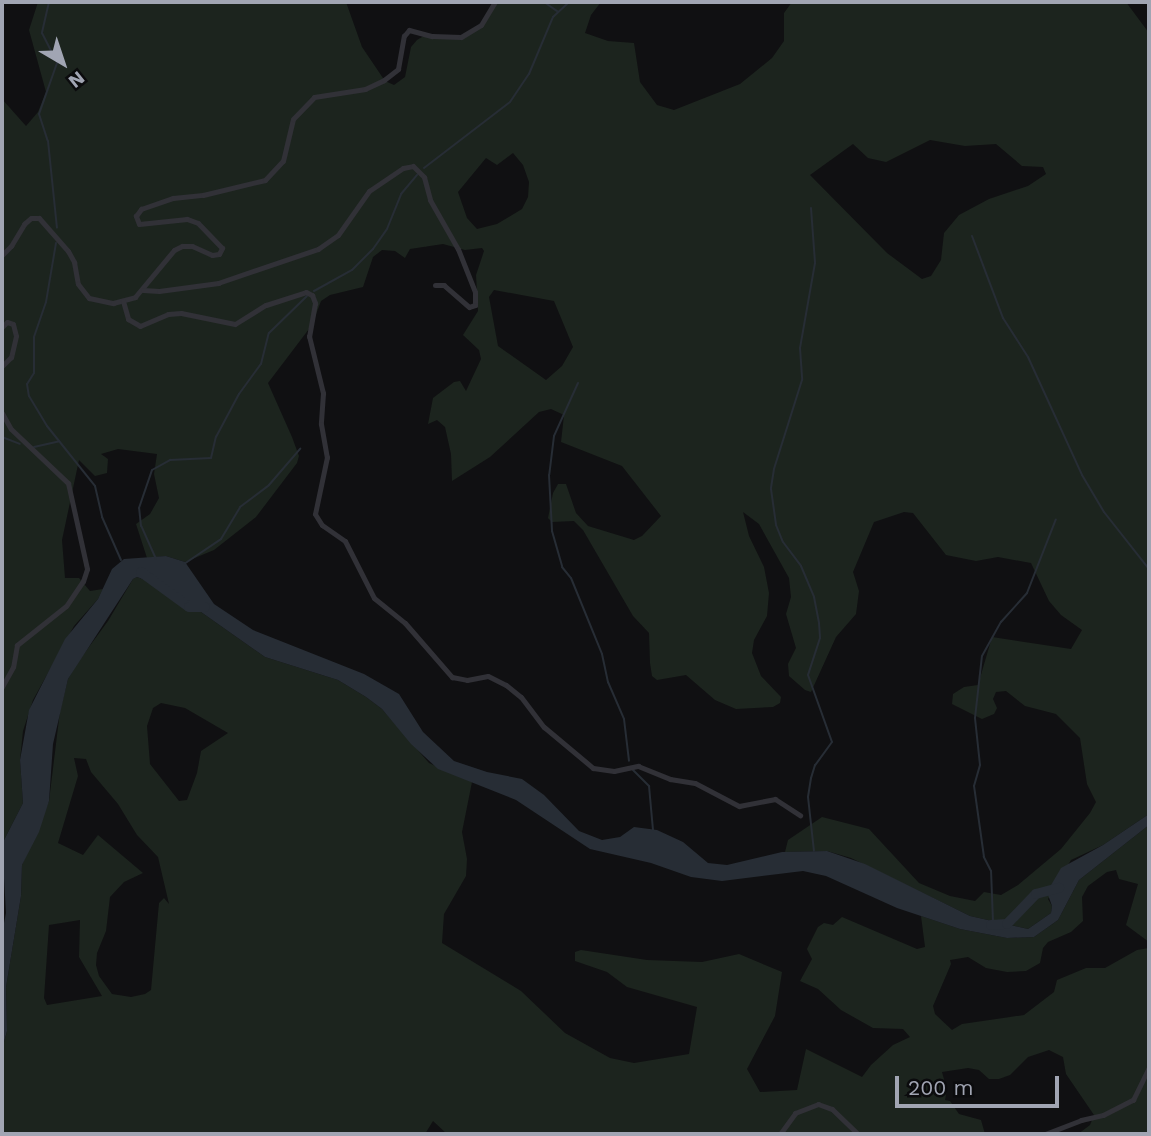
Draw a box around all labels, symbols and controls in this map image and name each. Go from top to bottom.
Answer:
north arrow [28,28,98,98]
text: N [64,66,89,93]
scale bar [899,1062,1064,1106]
text: 200 m [908,1075,974,1100]

